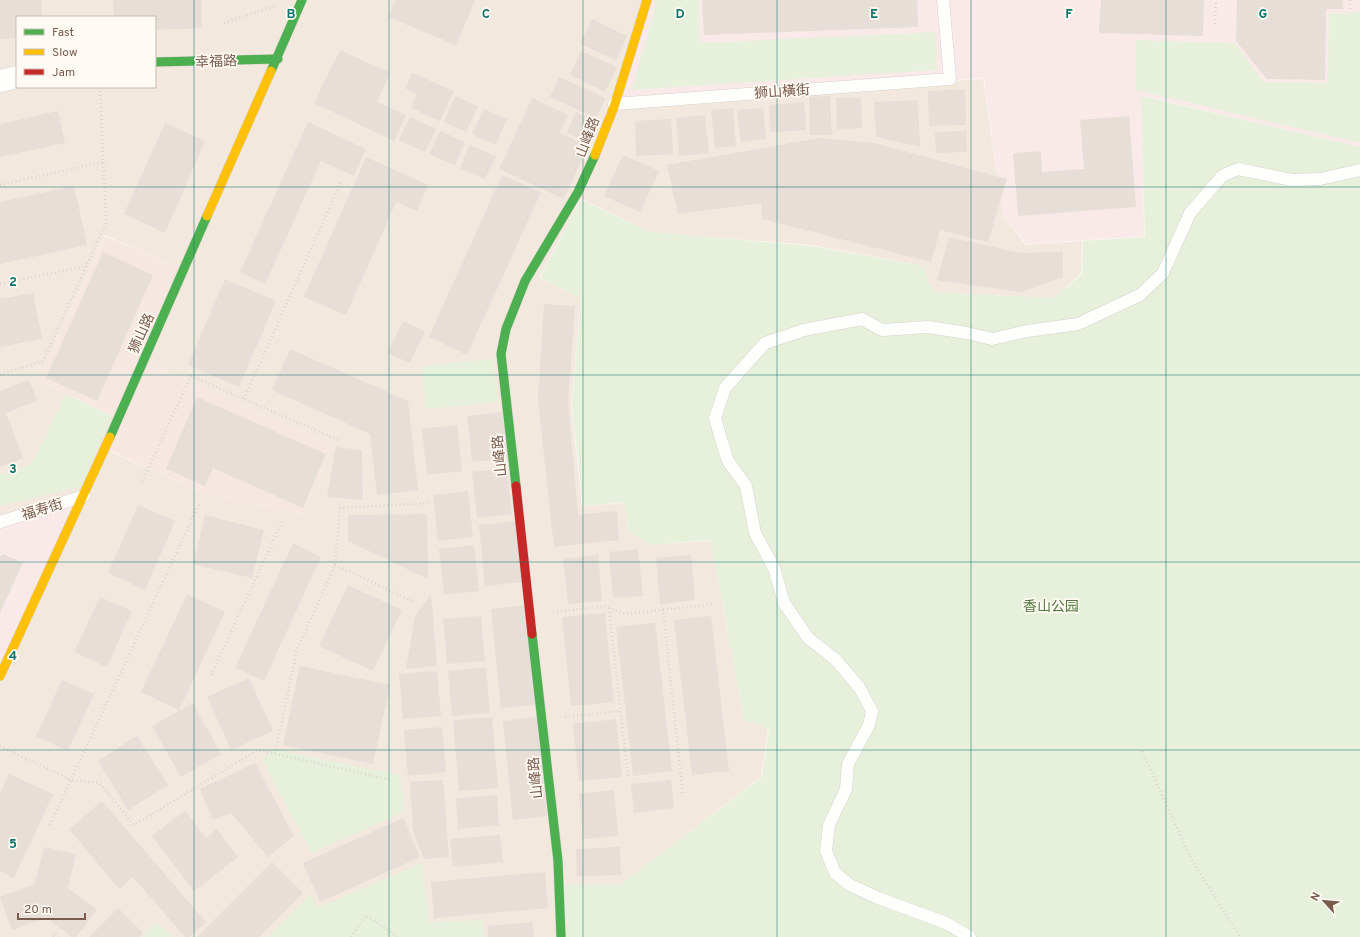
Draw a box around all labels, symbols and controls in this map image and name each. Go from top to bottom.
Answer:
text: B [287,7,296,23]
text: C [482,7,490,23]
text: D [675,7,685,23]
text: E [870,7,878,23]
text: F [1065,7,1073,23]
text: G [1259,7,1268,23]
legend [16,16,156,88]
text: Fast [52,25,74,41]
text: Slow [52,45,78,61]
street label: 幸福路 [195,53,237,72]
text: Jam [52,65,75,81]
street label: 狮山橫街 [754,81,811,103]
street label: 山峰路 [572,115,604,160]
text: 2 [9,275,17,291]
street label: 狮山路 [126,311,159,356]
street label: 山峰路 [489,434,511,478]
text: 3 [9,462,17,478]
street label: 福寿街 [20,495,65,525]
park label: 香山公园 [1023,599,1079,616]
text: 4 [9,649,17,665]
street label: 山峰路 [525,756,547,800]
text: 5 [9,837,17,853]
north arrow [1304,881,1344,921]
text: N [1308,890,1324,904]
scale bar [18,895,85,921]
text: 20 m [24,902,52,918]

